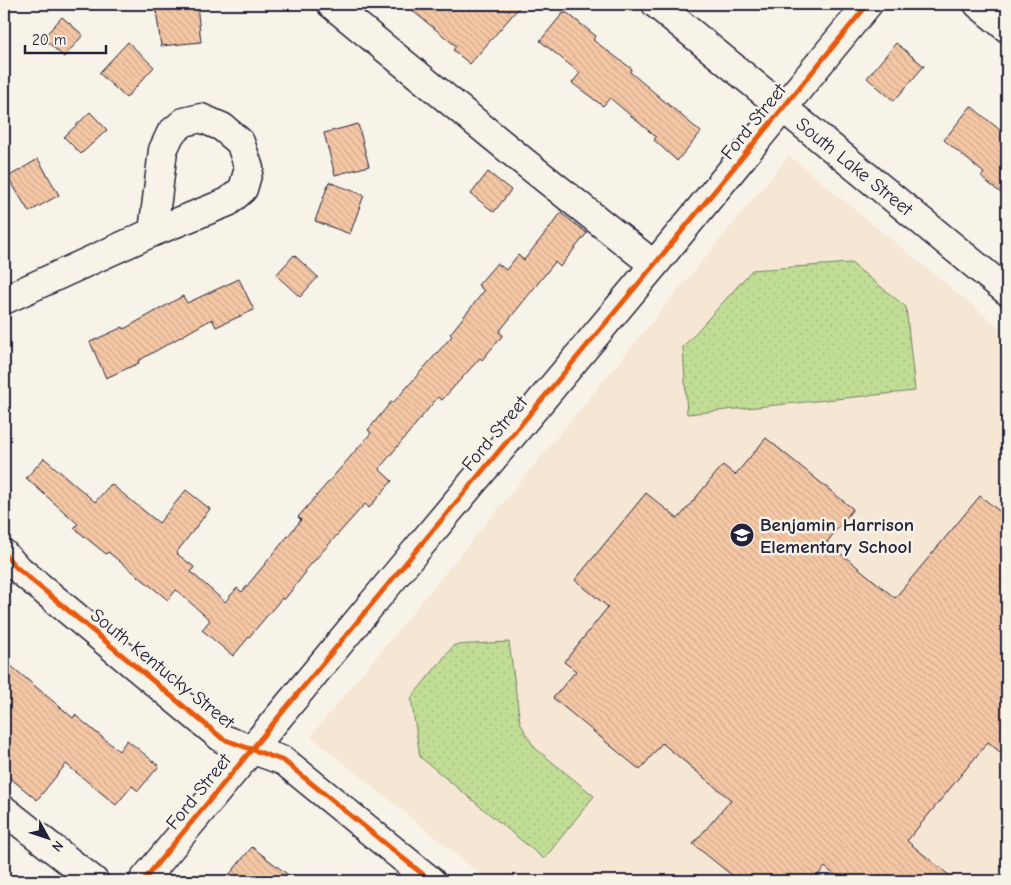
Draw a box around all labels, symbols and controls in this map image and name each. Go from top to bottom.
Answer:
scale bar [25,22,106,54]
text: 20 m [32,31,66,49]
street label: Ford Street [717,79,791,164]
street label: South Lake Street [792,113,917,221]
street label: Ford Street [457,391,533,476]
place label: Benjamin Harrison Elementary School [760,514,914,558]
school or university icon: Benjamin Harrison Elementary School [729,522,755,548]
street label: South Kentucky Street [86,604,239,734]
street label: Ford Street [162,749,236,834]
north arrow [22,812,72,862]
text: N [48,837,67,855]

